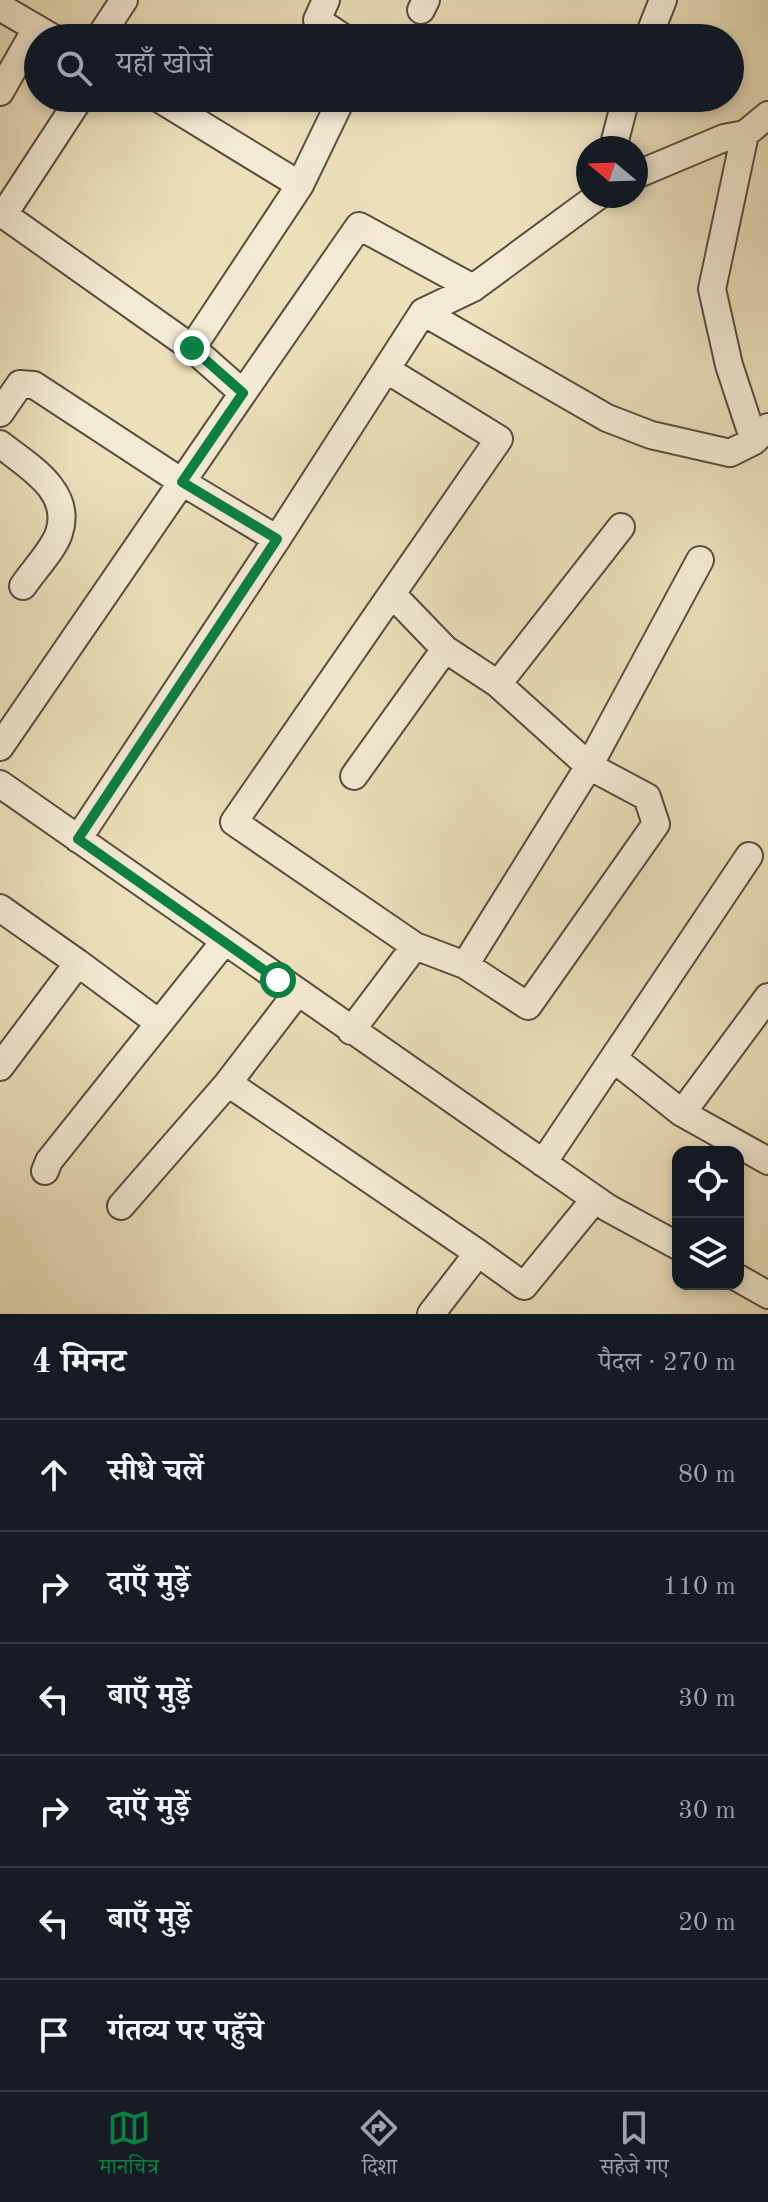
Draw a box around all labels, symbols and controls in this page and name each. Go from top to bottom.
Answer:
search box [24,24,744,112]
icon: search [52,46,96,90]
text: यहाँ खोजें [116,50,212,80]
north arrow [576,136,648,208]
route end [174,330,210,366]
route start [260,962,296,998]
map controls [672,1146,744,1290]
button: locate [672,1146,744,1218]
button: layers [672,1218,744,1290]
text: 4 मिनट [32,1346,126,1380]
text: पैदल · 270 m [598,1350,736,1376]
icon: ahead [32,1453,76,1497]
text: सीधे चलें [108,1457,203,1487]
text: 80 m [678,1462,736,1488]
icon: right [32,1565,76,1609]
text: दाएँ मुड़ें [108,1569,190,1599]
text: 110 m [663,1574,736,1600]
icon: left [32,1677,76,1721]
text: बाएँ मुड़ें [108,1681,191,1711]
text: 30 m [678,1686,736,1712]
icon: right [32,1789,76,1833]
text: दाएँ मुड़ें [108,1793,190,1823]
text: 30 m [678,1798,736,1824]
icon: left [32,1901,76,1945]
text: बाएँ मुड़ें [108,1905,191,1935]
text: 20 m [678,1910,736,1936]
icon: arrive [32,2013,76,2057]
text: गंतव्य पर पहुँचे [108,2017,264,2047]
tab: मानचित्र [99,2106,159,2188]
tab: दिशा [357,2106,401,2188]
tab: सहेजे गए [600,2106,669,2188]

